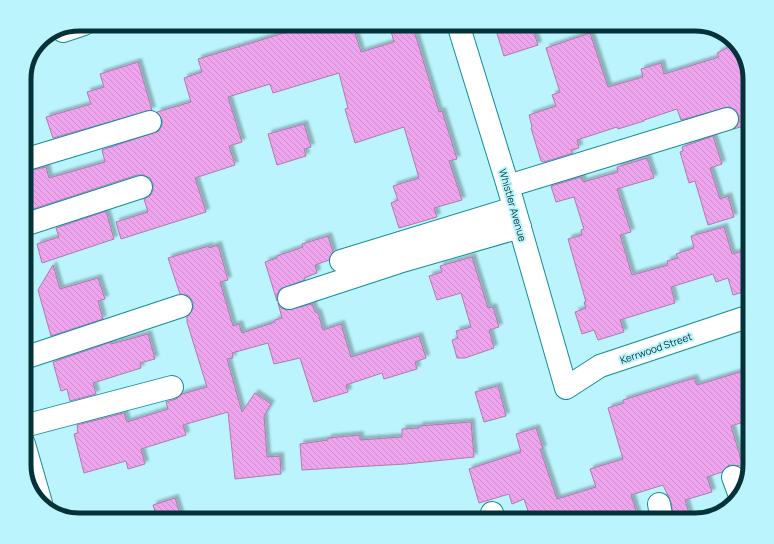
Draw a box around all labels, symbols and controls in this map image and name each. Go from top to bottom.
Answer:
street label: Whistler Avenue [496,167,530,243]
street label: Kerrwood Street [618,329,694,367]

